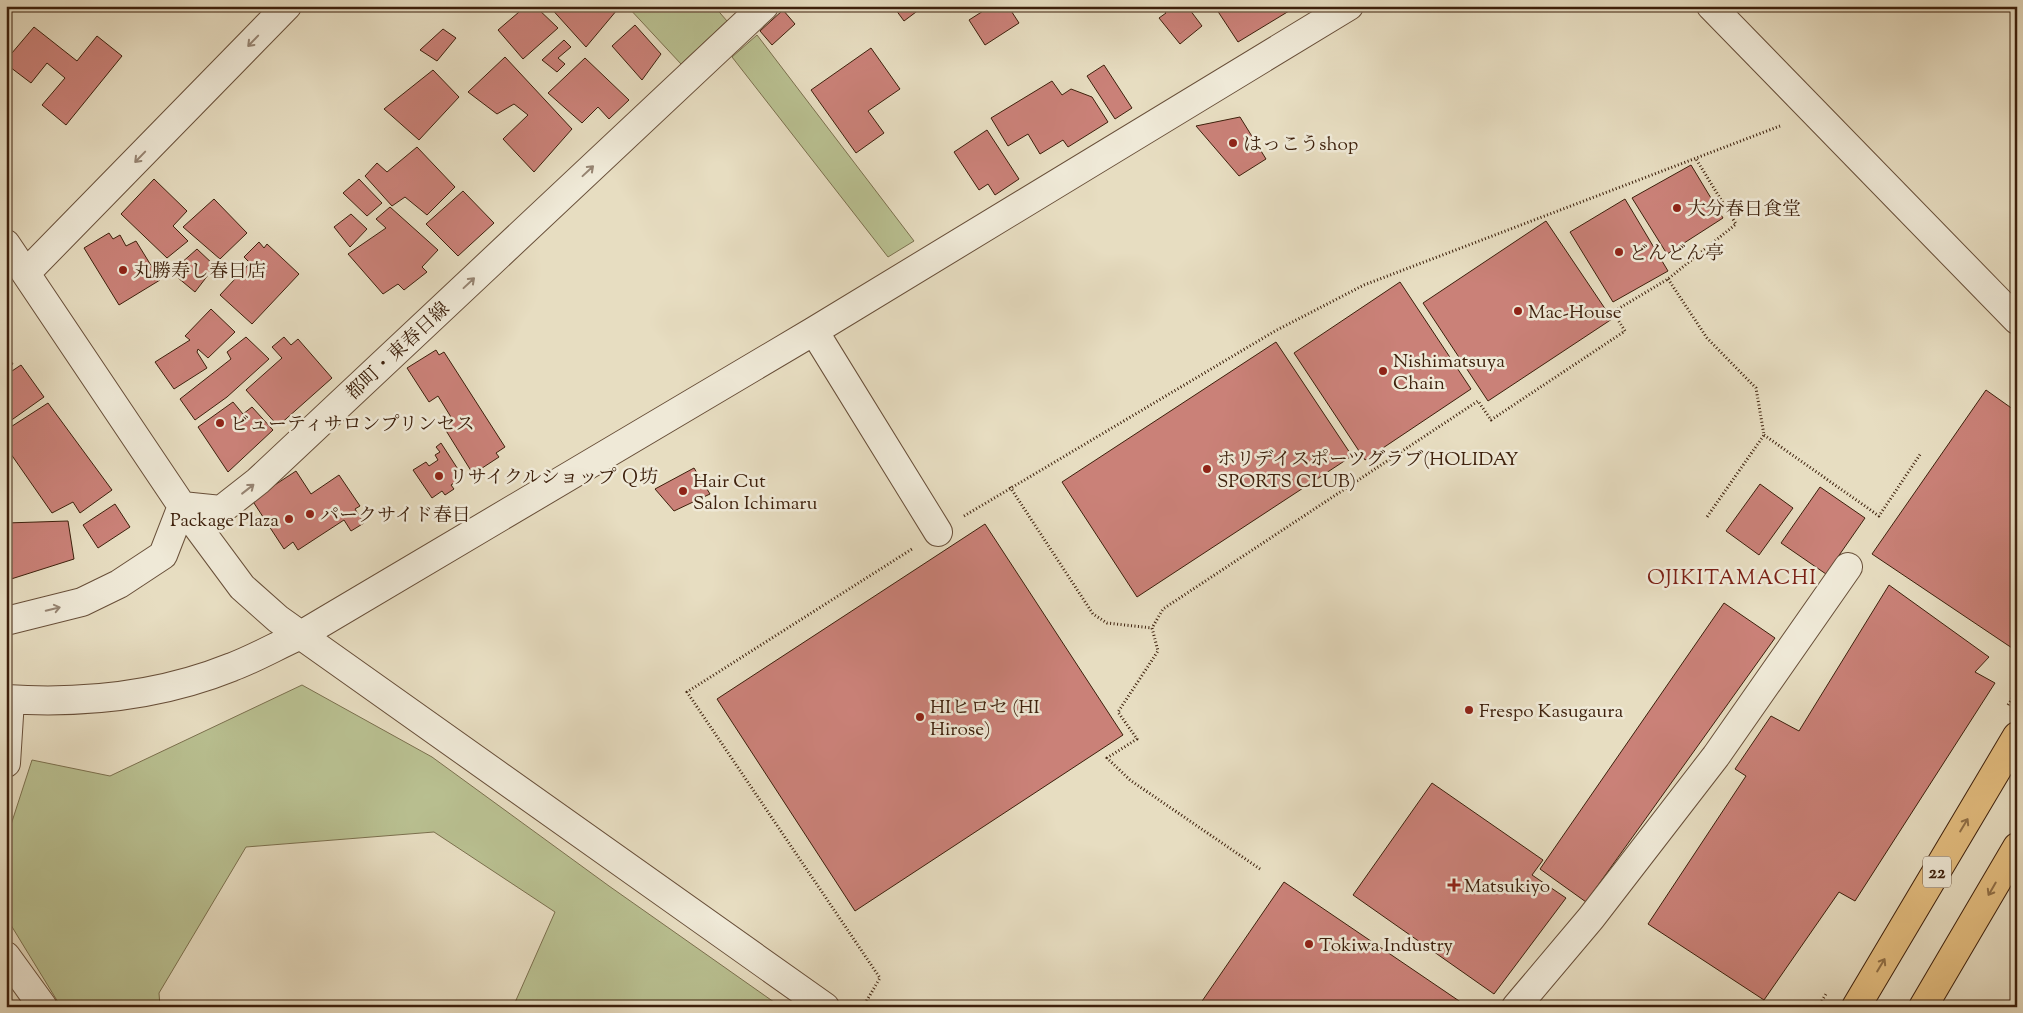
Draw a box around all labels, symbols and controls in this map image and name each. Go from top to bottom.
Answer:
one-way arrow [247,35,259,47]
place label: はっこうshop [1243,132,1358,159]
marker: はっこうshop [1227,137,1239,149]
one-way arrow [134,151,146,163]
one-way arrow [581,165,594,177]
place label: 大分春日食堂 [1687,197,1801,224]
marker: 大分春日食堂 [1671,202,1683,214]
place label: どんどん亭 [1629,241,1724,268]
marker: どんどん亭 [1613,246,1625,258]
place label: 丸勝寿し春日店 [133,259,266,286]
marker: 丸勝寿し春日店 [117,264,129,276]
one-way arrow [463,277,476,289]
street label: 都町・東春日線 [341,297,457,407]
place label: Mac-House [1528,300,1622,327]
marker: Mac-House [1512,305,1524,317]
place label: Nishimatsuya Chain [1393,349,1505,398]
marker: Nishimatsuya Chain [1377,365,1389,377]
place label: ビューティサロンプリンセス [230,412,475,439]
marker: ビューティサロンプリンセス [214,417,226,429]
place label: ホリデイスポーツグラブ(HOLIDAY SPORTS CLUB) [1217,447,1519,496]
marker: ホリデイスポーツグラブ(HOLIDAY SPORTS CLUB) [1201,463,1213,475]
place label: リサイクルショップ Ｑ坊 [449,465,659,492]
place label: Hair Cut Salon Ichimaru [693,469,817,518]
marker: リサイクルショップ Ｑ坊 [433,470,445,482]
one-way arrow [241,484,255,494]
marker: Hair Cut Salon Ichimaru [677,485,689,497]
place label: パークサイド春日 [320,503,471,530]
place label: Package Plaza [170,508,279,535]
marker: パークサイド春日 [304,508,316,520]
marker: Package Plaza [283,513,295,525]
district label: OJIKITAMACHI [1647,564,1817,594]
one-way arrow [45,604,61,613]
place label: HIヒロセ (HI Hirose) [930,695,1040,744]
place label: Frespo Kasugaura [1479,699,1623,726]
marker: Frespo Kasugaura [1463,704,1475,716]
marker: HIヒロセ (HI Hirose) [914,711,926,723]
one-way arrow [1959,818,1969,833]
road number: 22 [1923,856,1951,888]
place label: Matsukiyo [1464,874,1550,901]
marker: Matsukiyo [1448,879,1460,891]
one-way arrow [1987,881,1996,896]
place label: Tokiwa Industry [1319,933,1454,960]
marker: Tokiwa Industry [1303,938,1315,950]
one-way arrow [1877,959,1887,973]

